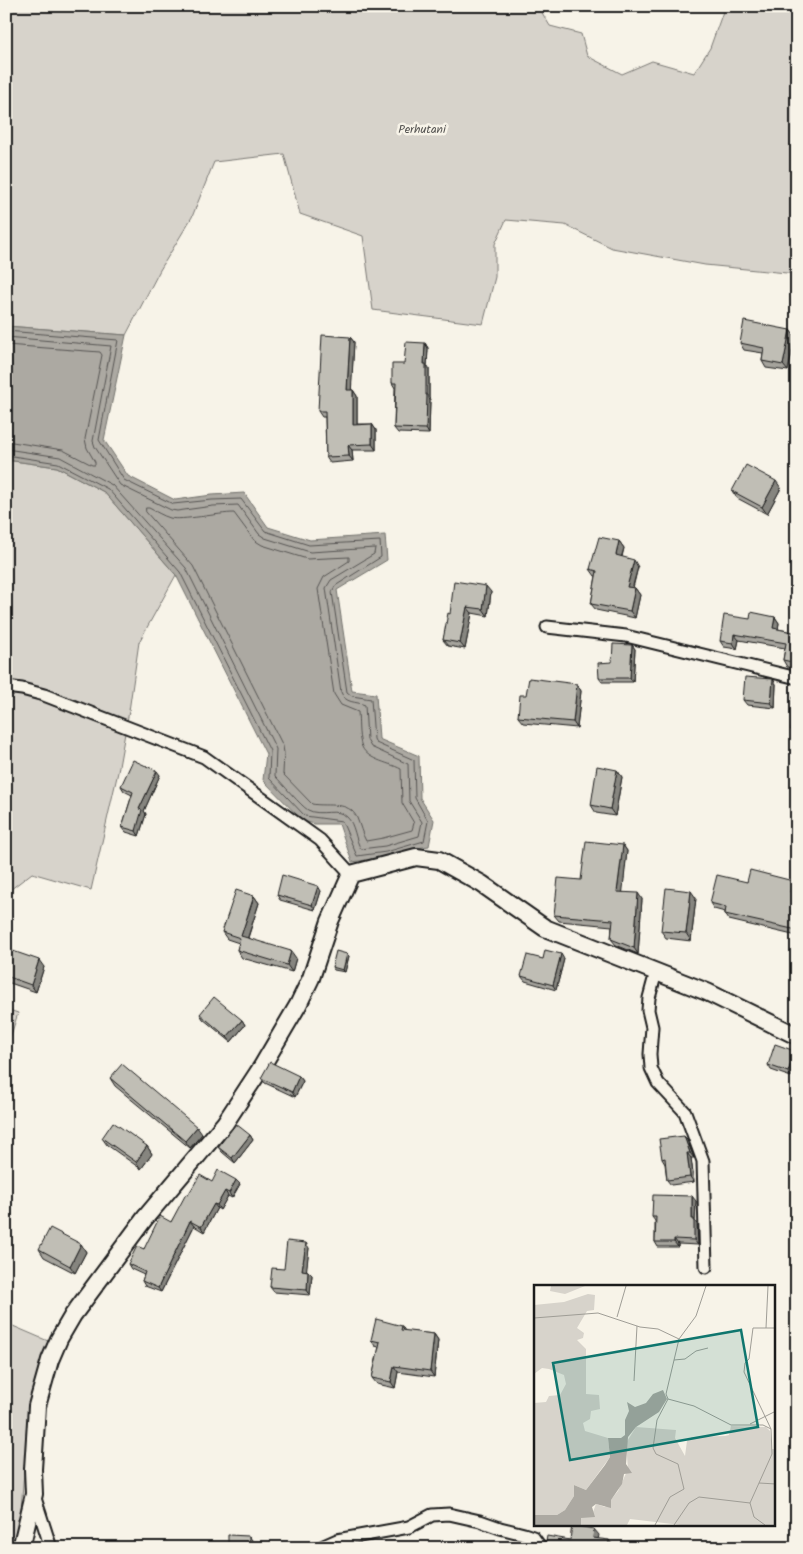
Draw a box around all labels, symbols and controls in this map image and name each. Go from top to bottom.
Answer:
park label: Perhutani [398,120,447,139]
inset map [534,1285,776,1526]

